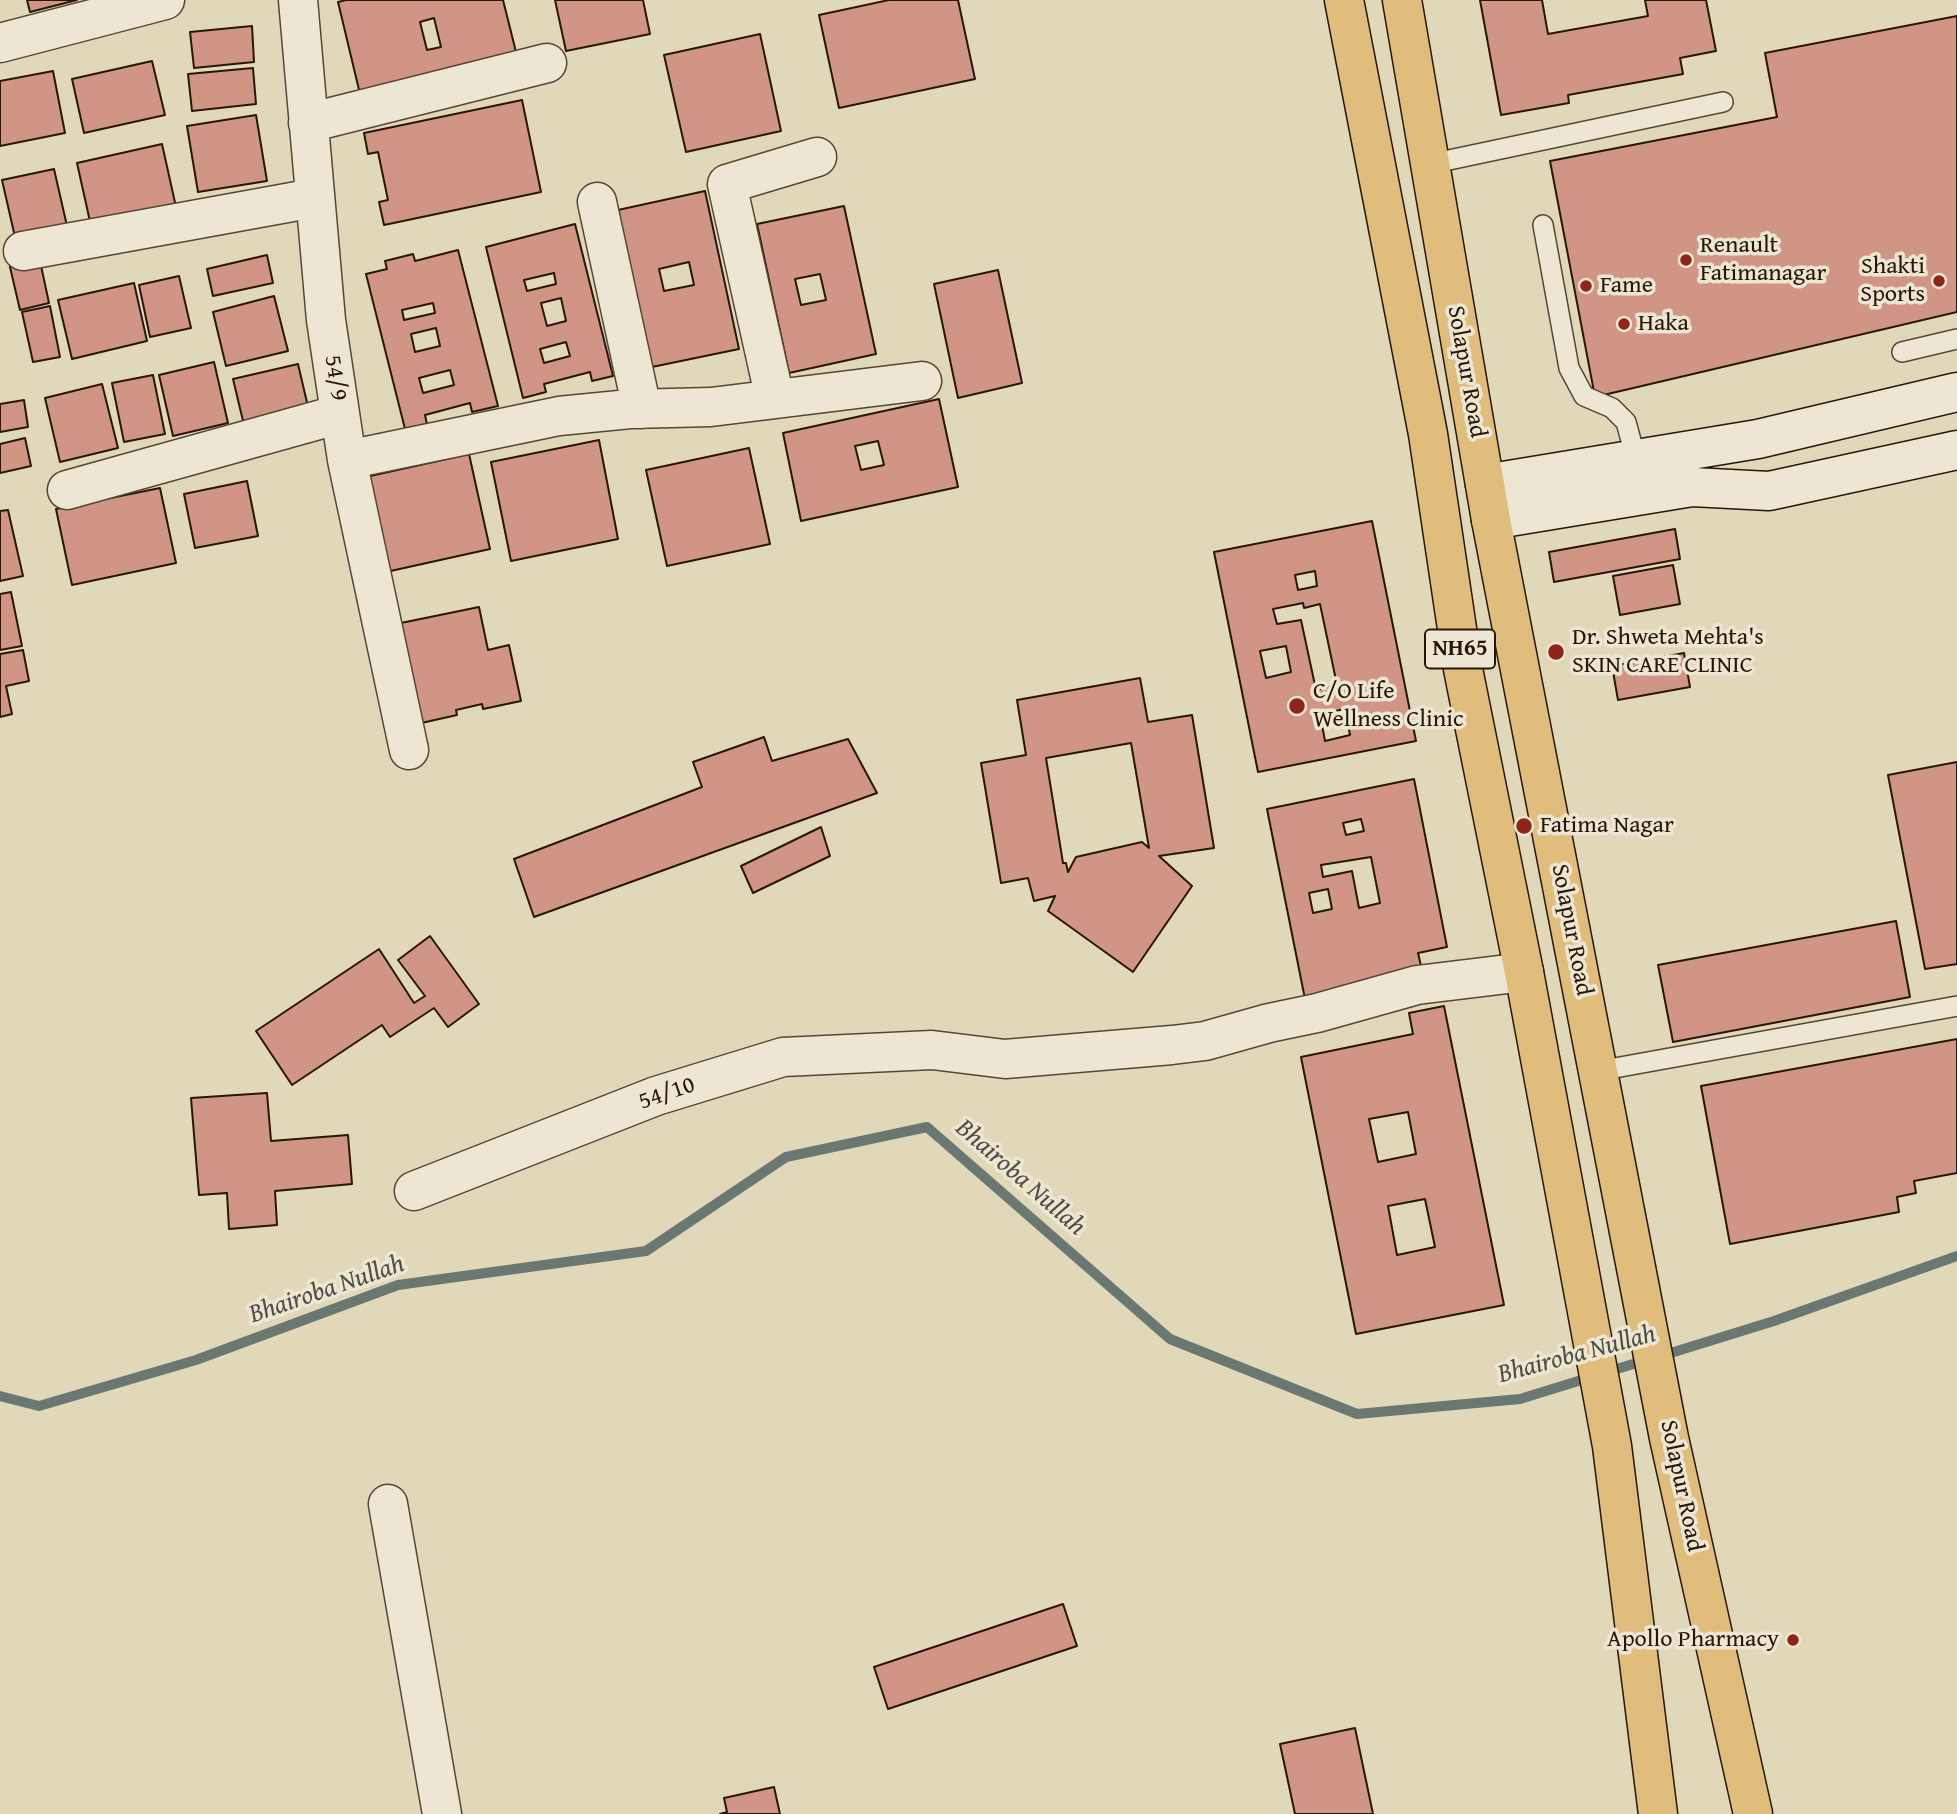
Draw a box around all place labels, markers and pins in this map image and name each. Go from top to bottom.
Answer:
place label: Renault Fatimanagar [1700,232,1826,288]
marker: Renault Fatimanagar [1678,252,1694,268]
place label: Shakti Sports [1860,253,1925,309]
place label: Fame [1600,272,1653,300]
marker: Shakti Sports [1931,273,1947,289]
marker: Fame [1578,278,1594,294]
place label: Haka [1638,310,1689,338]
marker: Haka [1616,316,1632,332]
place label: Dr. Shweta Mehta's SKIN CARE CLINIC [1572,624,1764,680]
marker: Dr. Shweta Mehta's SKIN CARE CLINIC [1546,642,1566,662]
place label: C/O Life Wellness Clinic [1313,678,1464,734]
marker: C/O Life Wellness Clinic [1287,696,1307,716]
place label: Fatima Nagar [1540,812,1674,840]
marker: Fatima Nagar [1514,816,1534,836]
place label: Apollo Pharmacy [1607,1626,1779,1654]
marker: Apollo Pharmacy [1785,1632,1801,1648]

